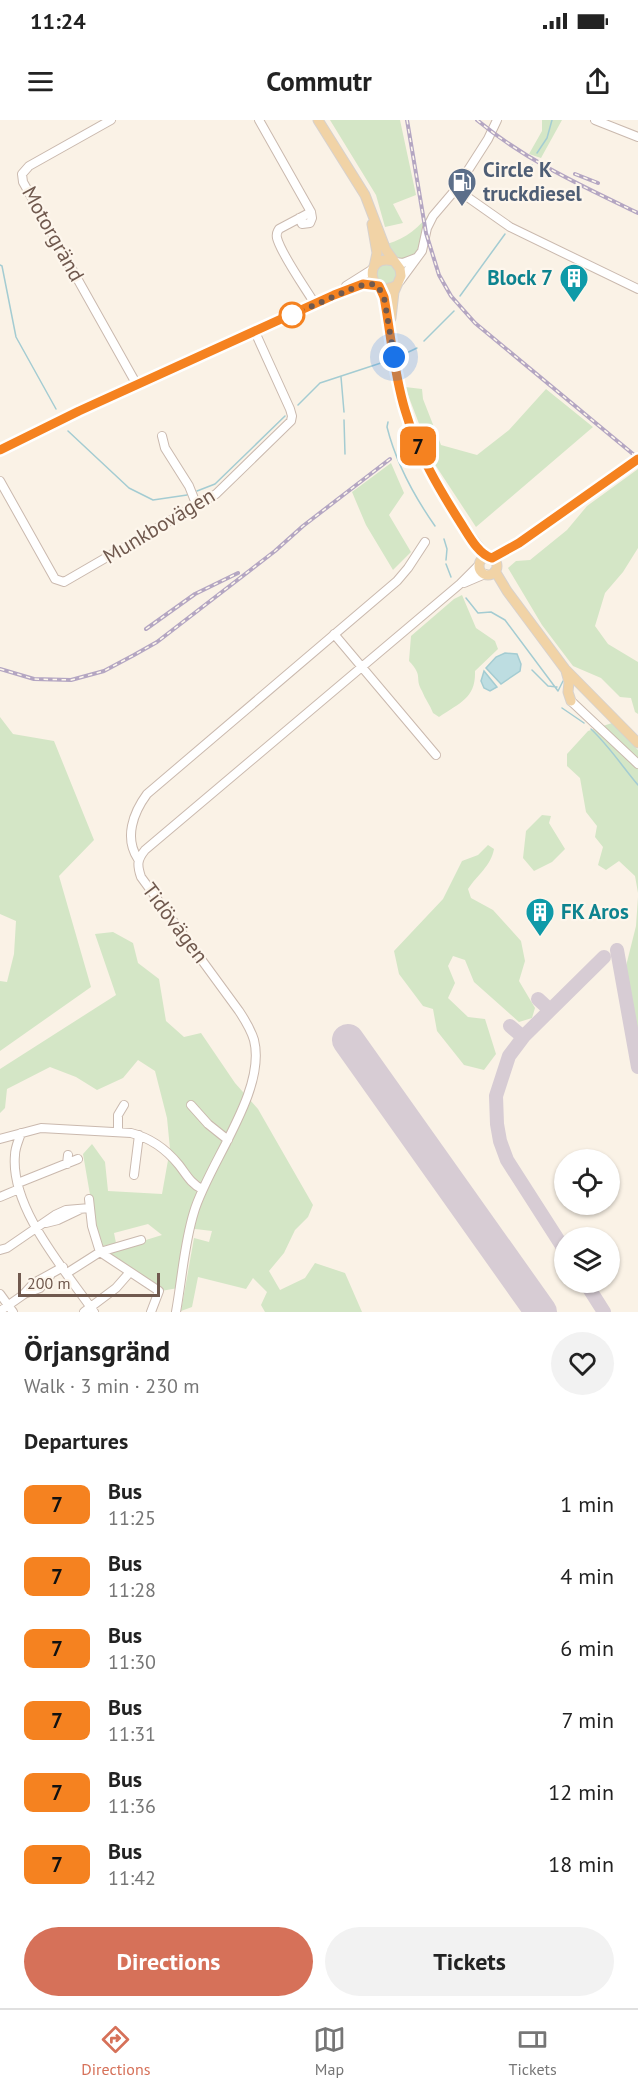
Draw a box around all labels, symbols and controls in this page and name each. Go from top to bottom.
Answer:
text: 11:24 [30,7,86,35]
text: Commutr [266,64,372,98]
icon: menu [24,65,57,98]
icon: share [581,65,614,98]
place label: Circle K truckdiesel [483,156,583,207]
fuel station icon: Circle K truckdiesel [446,166,478,208]
street label: Motorgränd [16,181,91,286]
building icon: Block 7 [558,262,590,304]
place label: Block 7 [487,264,553,291]
unlabelled marker [279,302,305,328]
your location [379,342,409,372]
line badge: 7 [398,426,438,466]
text: 7 [412,433,424,460]
street label: Munkbovägen [98,482,220,570]
street label: Tidövägen [136,877,214,968]
building icon: FK Aros [524,896,556,938]
place label: FK Aros [561,898,629,925]
map controls [554,1149,620,1293]
button: locate [554,1149,620,1215]
button: layers [554,1227,620,1293]
scale bar [18,1270,160,1298]
text: 200 m [27,1273,70,1293]
text: Örjansgränd [24,1332,170,1369]
button: heart [551,1332,614,1395]
text: Walk · 3 min · 230 m [24,1373,200,1399]
text: Departures [24,1427,128,1455]
text: Bus [108,1477,142,1505]
text: 1 min [560,1490,614,1518]
text: 7 [51,1491,63,1518]
text: 11:25 [108,1505,156,1531]
text: Bus [108,1549,142,1577]
text: 4 min [560,1562,614,1590]
text: 7 [51,1563,63,1590]
text: 11:28 [108,1577,156,1603]
text: Bus [108,1621,142,1649]
text: 6 min [560,1634,614,1662]
text: 7 [51,1635,63,1662]
text: 11:30 [108,1649,156,1675]
text: Bus [108,1693,142,1721]
text: 7 min [562,1706,614,1734]
text: 7 [51,1707,63,1734]
text: 11:31 [108,1721,156,1747]
text: Bus [108,1765,142,1793]
text: 12 min [548,1778,614,1806]
text: 7 [51,1779,63,1806]
text: 11:36 [108,1793,156,1819]
text: Bus [108,1837,142,1865]
text: 18 min [548,1850,614,1878]
text: 7 [51,1851,63,1878]
text: 11:42 [108,1865,156,1891]
button: Directions [24,1927,313,1996]
button: Tickets [325,1927,614,1996]
tab: Directions [81,2023,150,2079]
tab: Map [313,2023,346,2079]
tab: Tickets [509,2023,557,2079]

